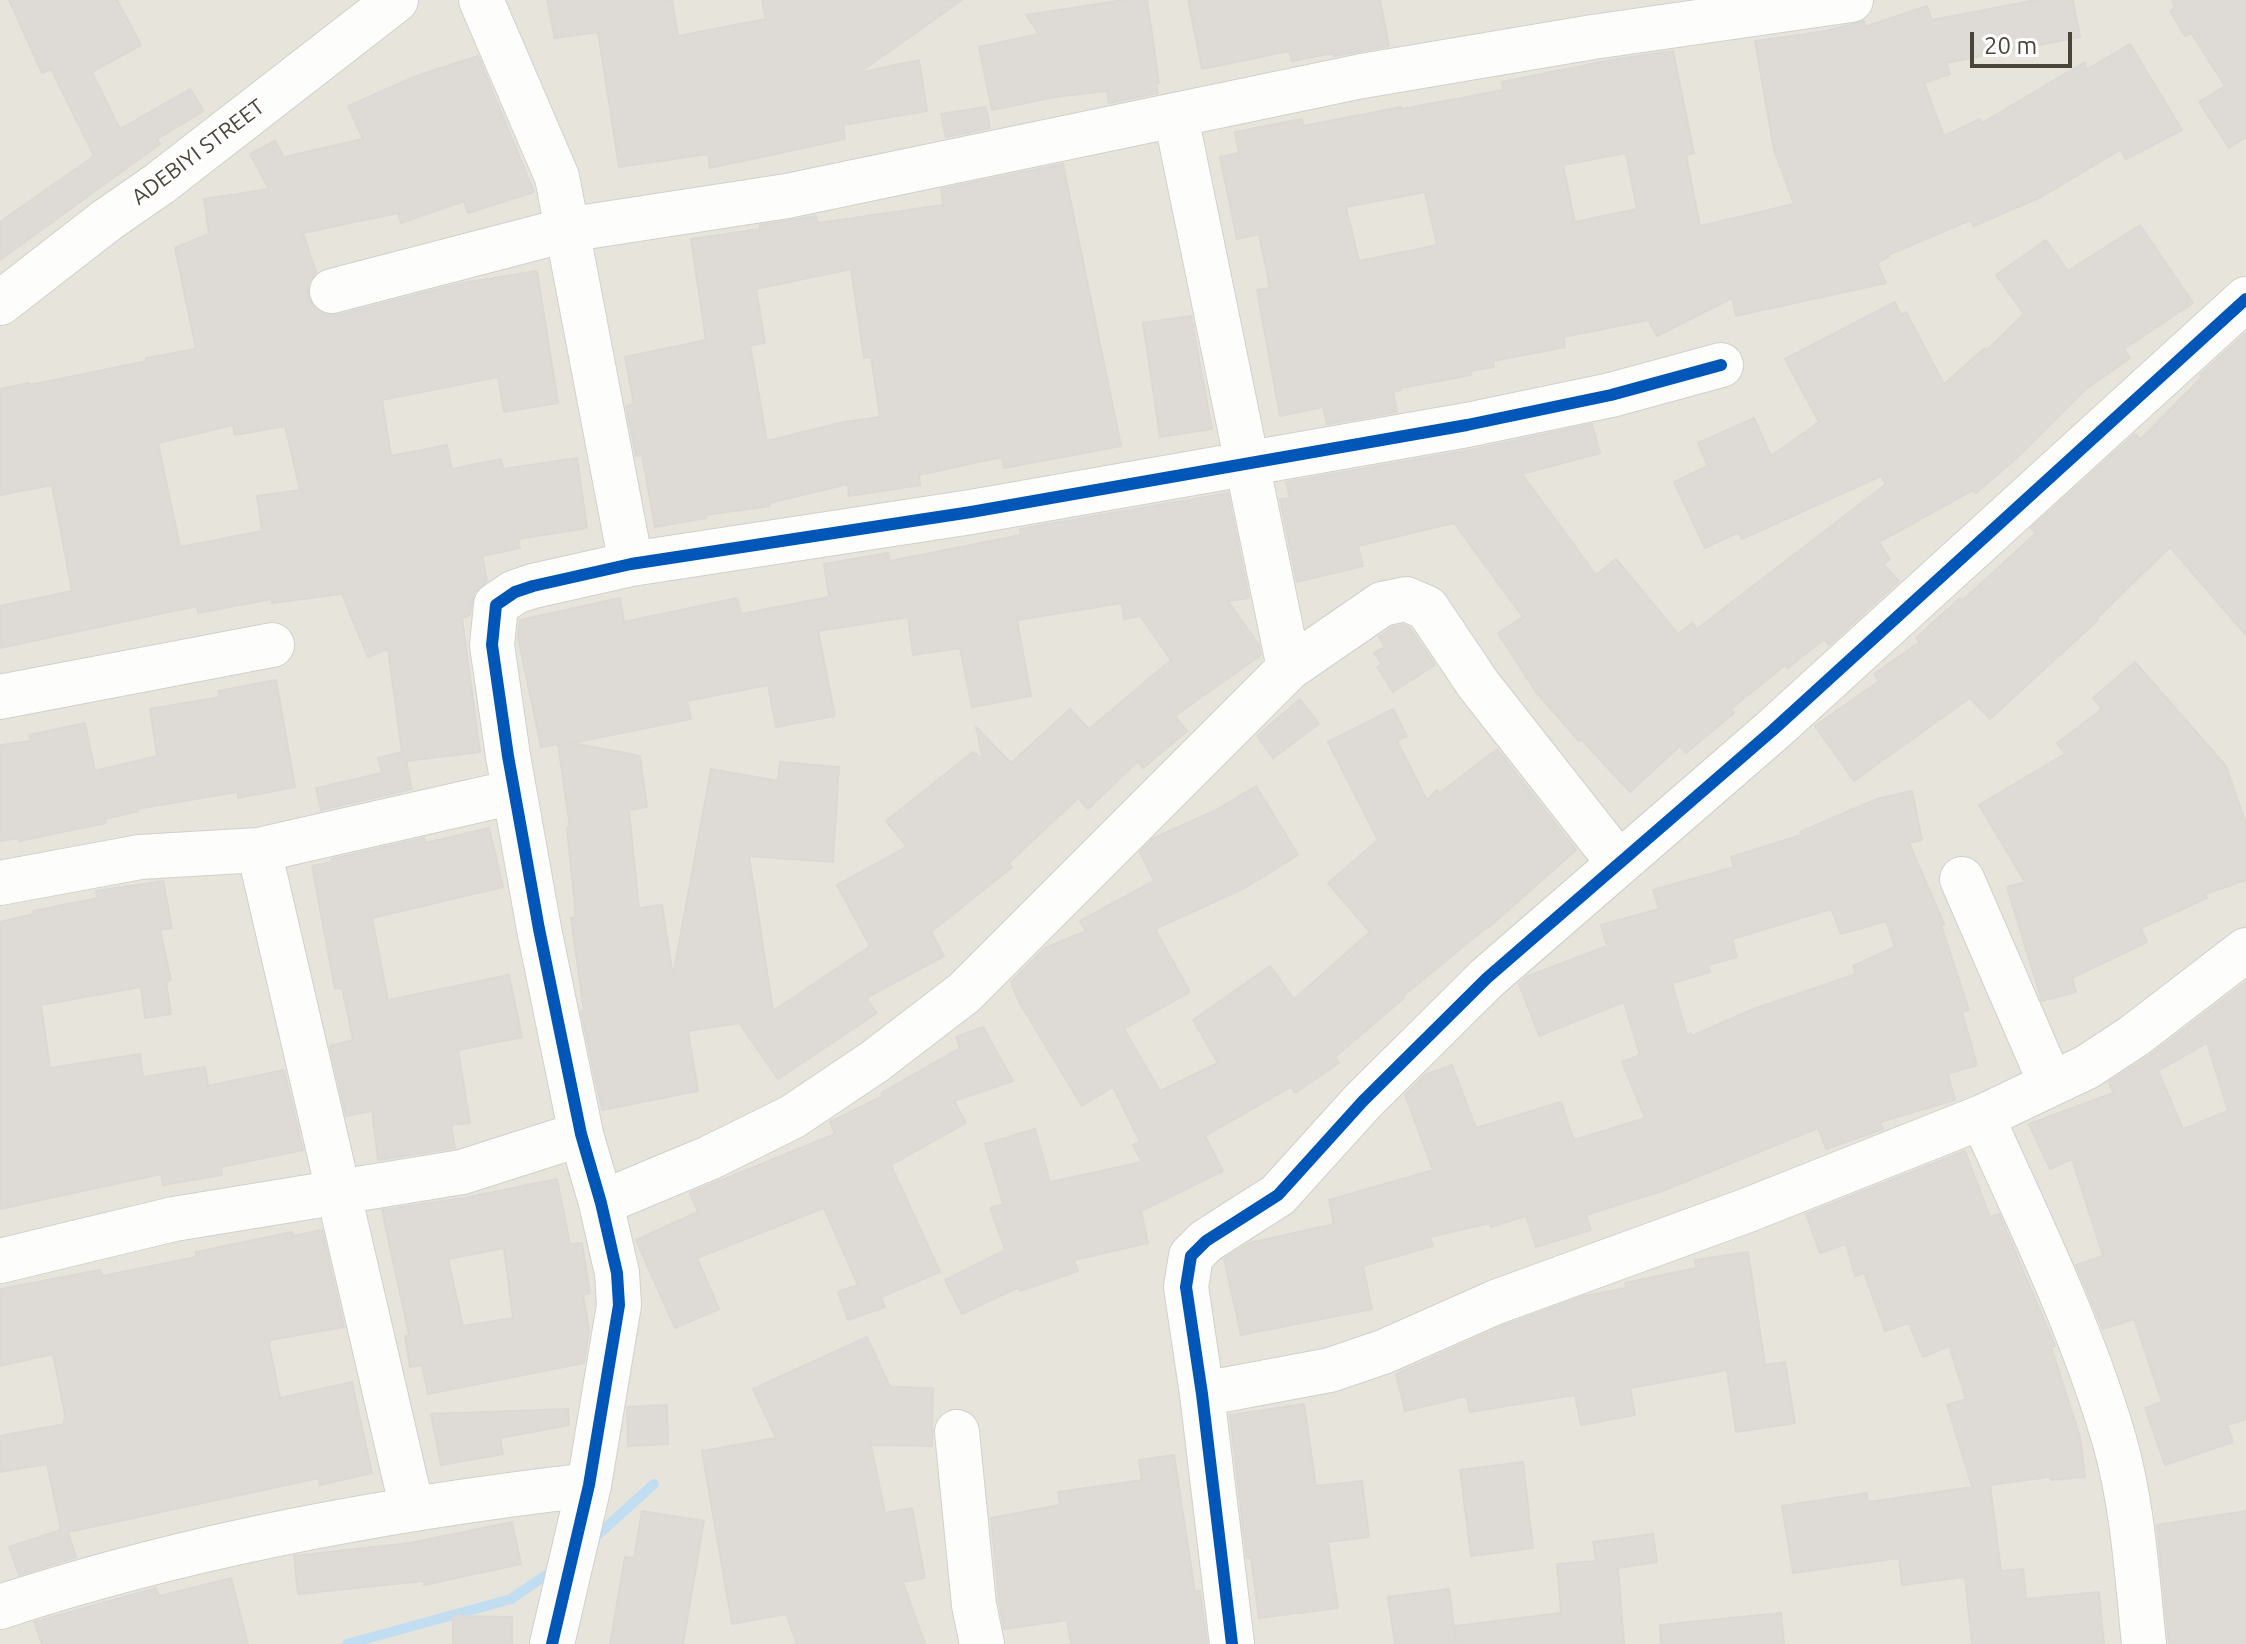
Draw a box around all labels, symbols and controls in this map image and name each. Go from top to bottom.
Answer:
scale bar [1974,16,2076,66]
text: 20 m [1984,32,2037,59]
street label: ADEBIYI STREET [126,93,270,211]

